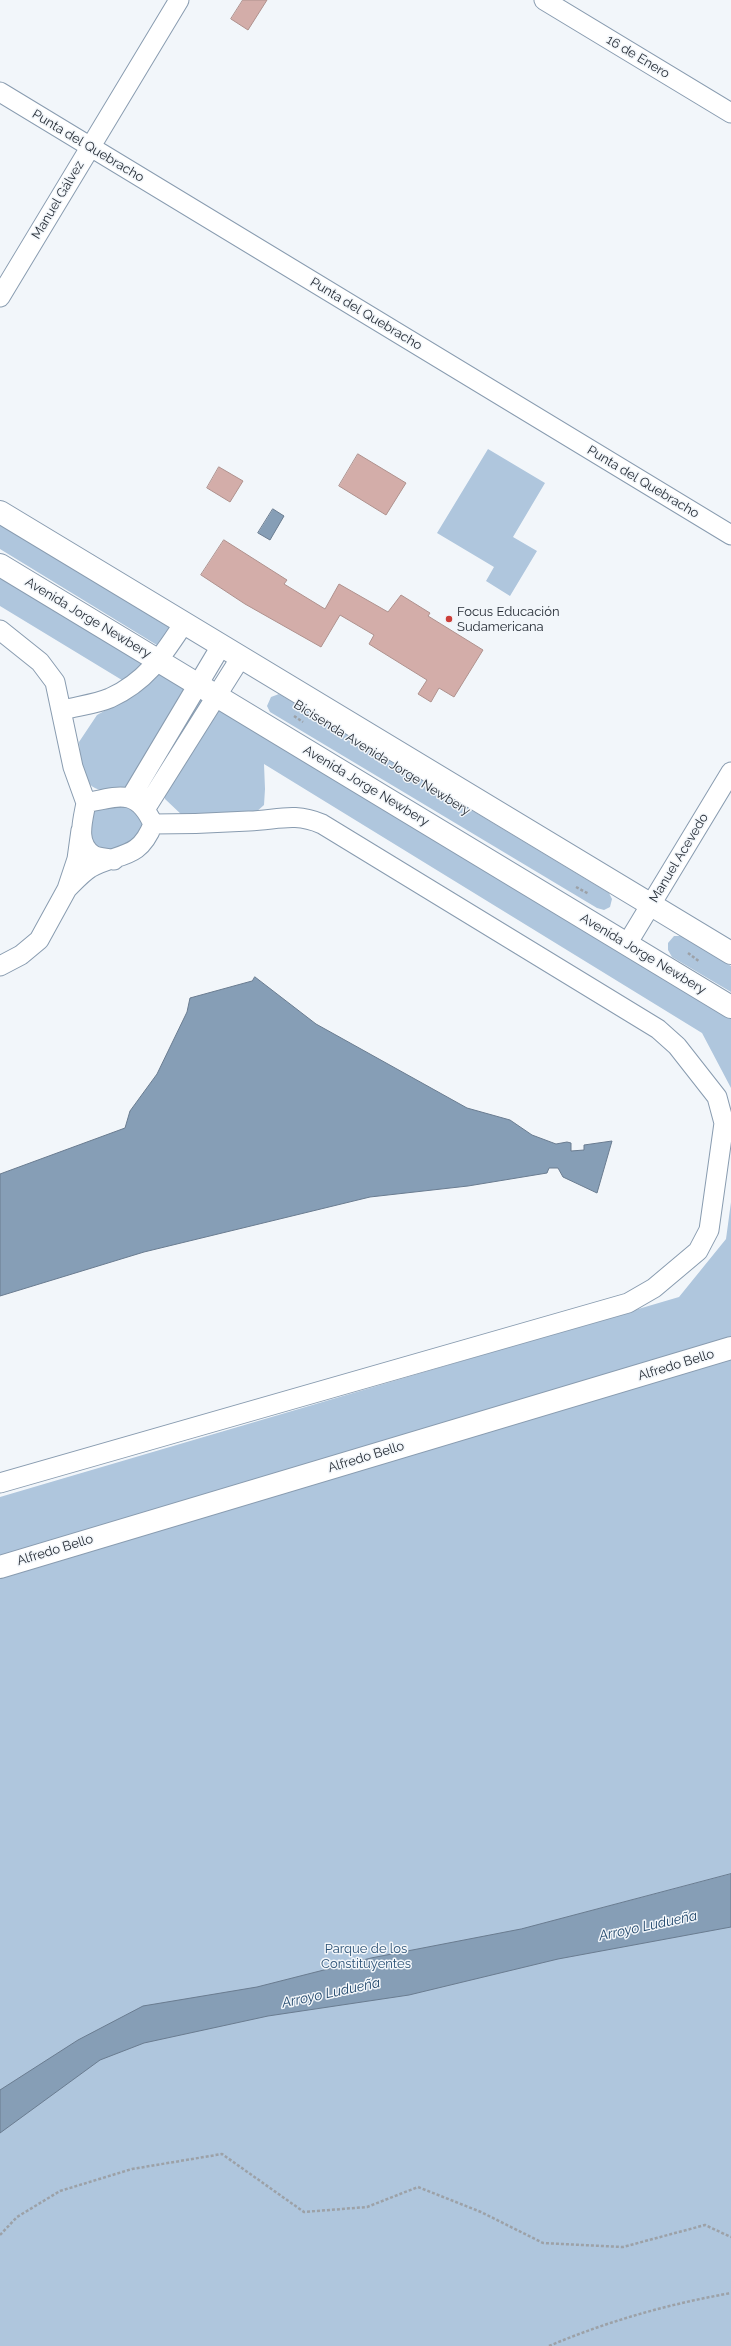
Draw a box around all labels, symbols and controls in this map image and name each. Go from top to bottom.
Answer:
street label: 16 de Enero [604,32,672,82]
street label: Punta del Quebracho [29,106,147,186]
street label: Manuel Gálvez [29,158,87,242]
street label: Punta del Quebracho [307,274,425,354]
street label: Punta del Quebracho [584,442,702,522]
street label: Avenida Jorge Newbery [22,574,154,662]
place label: Focus Educación Sudamericana [457,604,559,635]
marker: Focus Educación Sudamericana [444,614,454,624]
street label: Bicisenda Avenida Jorge Newbery [291,697,473,819]
street label: Avenida Jorge Newbery [300,742,432,830]
street label: Manuel Acevedo [646,810,712,906]
street label: Avenida Jorge Newbery [577,910,709,998]
street label: Alfredo Bello [636,1346,716,1384]
street label: Alfredo Bello [326,1438,406,1476]
street label: Alfredo Bello [15,1531,95,1569]
water label: Arroyo Ludueña [597,1907,699,1945]
park label: Parque de los Constituyentes [321,1941,411,1972]
water label: Arroyo Ludueña [280,1974,382,2012]

